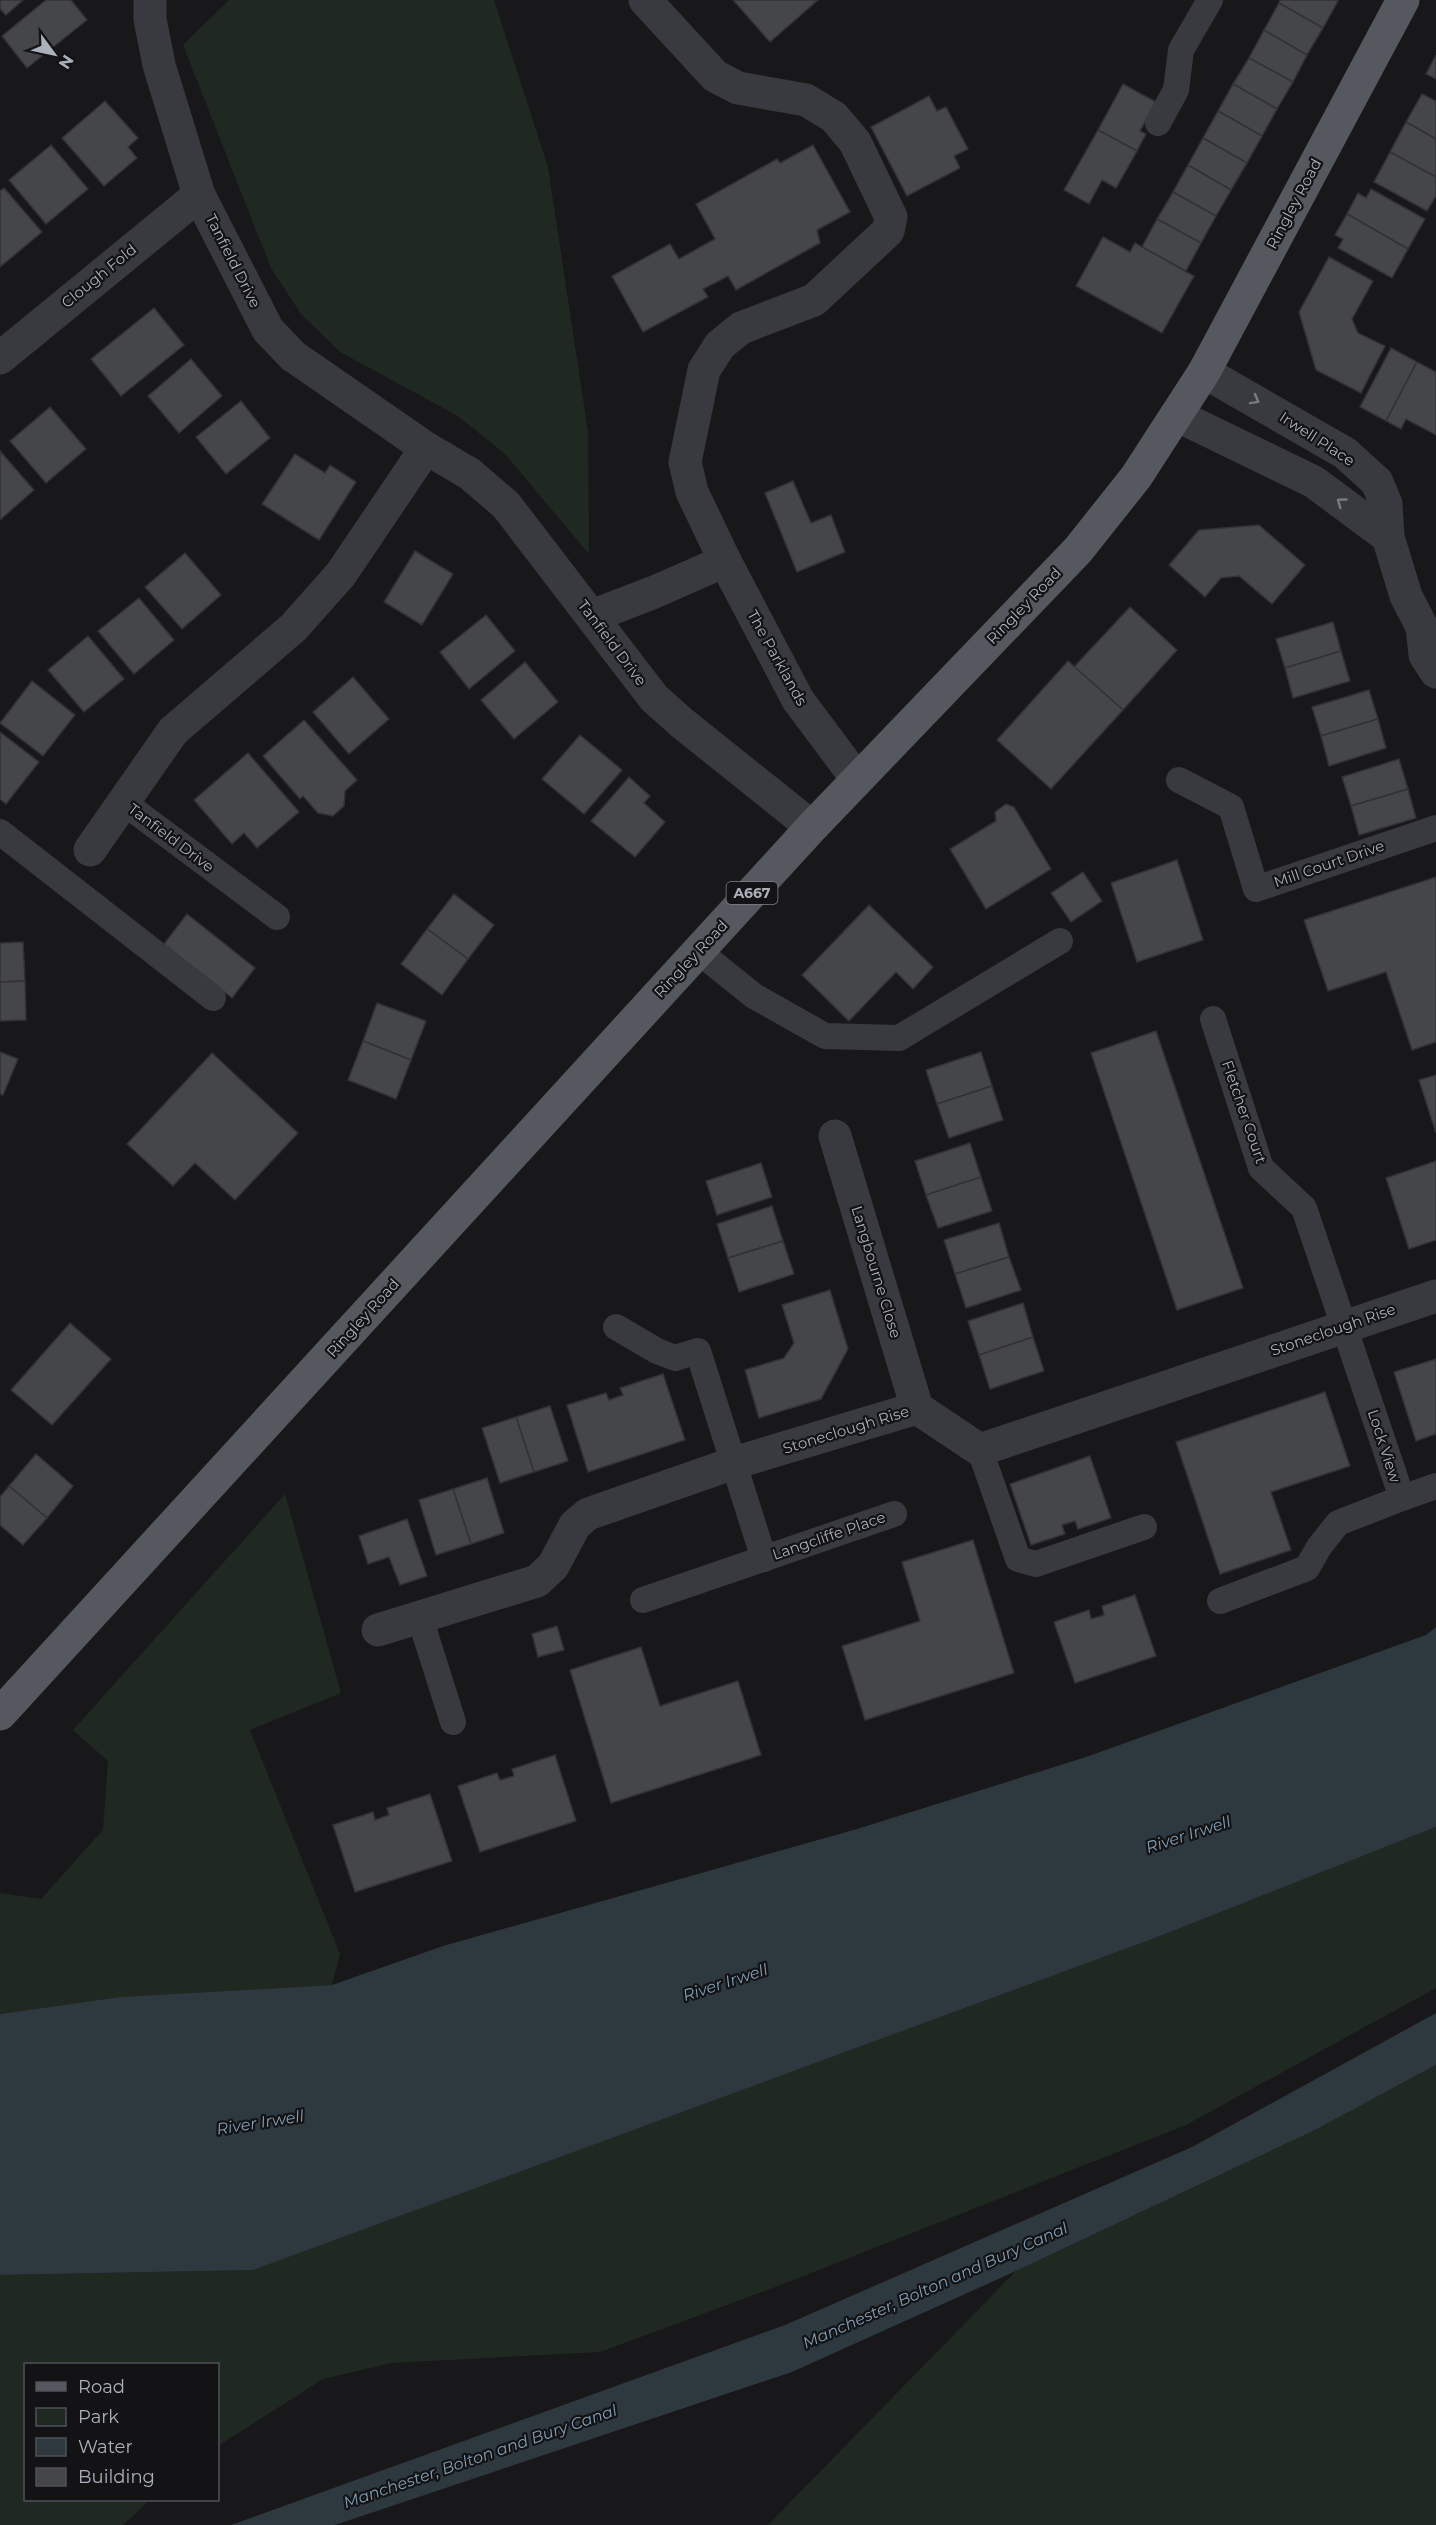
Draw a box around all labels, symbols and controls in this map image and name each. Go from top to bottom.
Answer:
north arrow [24,24,84,84]
text: N [55,51,78,72]
street label: Ringley Road [1262,155,1325,252]
street label: Tanfield Drive [202,211,265,311]
street label: Clough Fold [57,239,140,312]
one-way arrow [1249,393,1259,404]
street label: Irwell Place [1276,407,1358,470]
one-way arrow [1337,498,1348,509]
street label: Ringley Road [982,563,1065,648]
street label: Tanfield Drive [574,596,651,689]
street label: The Parklands [743,607,812,709]
street label: Tanfield Drive [125,799,218,876]
street label: Mill Court Drive [1271,836,1387,891]
road number: A667 [726,882,777,904]
street label: Ringley Road [650,916,732,1002]
street label: Fletcher Court [1218,1058,1271,1166]
street label: Langbourne Close [847,1203,906,1340]
street label: Ringley Road [322,1274,403,1361]
street label: Stoneclough Rise [1268,1299,1398,1360]
street label: Stoneclough Rise [780,1401,911,1458]
street label: Lock View [1364,1407,1405,1486]
street label: Langcliffe Place [770,1507,888,1564]
water label: River Irwell [1143,1812,1234,1857]
water label: River Irwell [680,1960,771,2005]
water label: River Irwell [215,2106,306,2139]
water label: Manchester, Bolton and Bury Canal [800,2218,1071,2353]
legend [24,2363,219,2501]
text: Road [78,2376,125,2398]
water label: Manchester, Bolton and Bury Canal [341,2400,620,2512]
text: Park [78,2406,119,2428]
text: Water [78,2436,133,2458]
text: Building [78,2466,155,2488]

